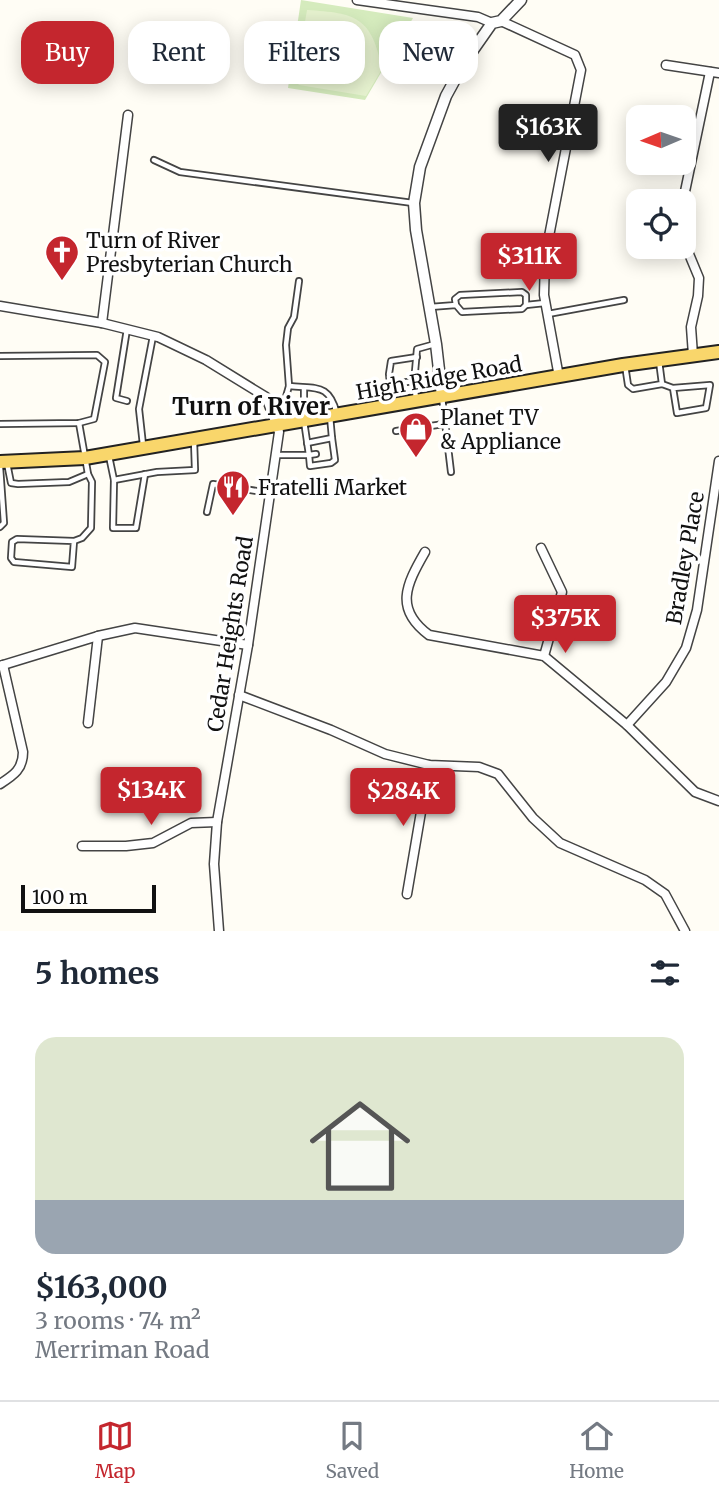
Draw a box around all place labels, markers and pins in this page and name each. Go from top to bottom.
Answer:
pin: $163K [499,104,597,164]
place label: Turn of River Presbyterian Church [86,227,293,278]
church icon: Turn of River Presbyterian Church [43,233,81,282]
pin: $311K [480,233,578,293]
place label: Planet TV & Appliance [440,404,561,455]
shop icon: Planet TV & Appliance [397,410,435,459]
restaurant icon: Fratelli Market [214,468,252,517]
place label: Fratelli Market [258,474,407,501]
pin: $375K [516,596,614,655]
pin: $134K [102,768,200,827]
pin: $284K [354,768,452,828]

